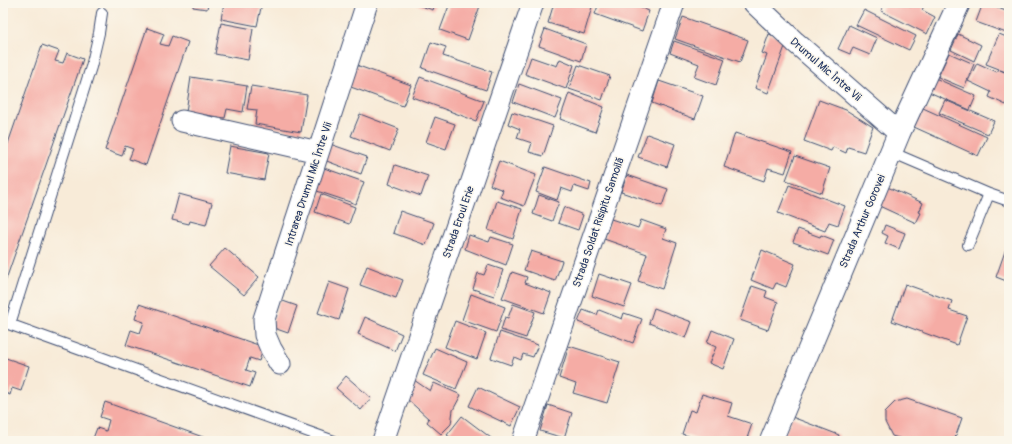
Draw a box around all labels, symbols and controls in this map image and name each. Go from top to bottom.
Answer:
street label: Drumul Mic Între Vii [787,35,864,104]
street label: Intrarea Drumul Mic Între Vii [282,121,335,248]
street label: Strada Soldat Risipitu Samoilă [570,155,627,289]
street label: Strada Arthur Gorovei [837,172,888,270]
street label: Strada Eroul Erie [440,184,477,260]

